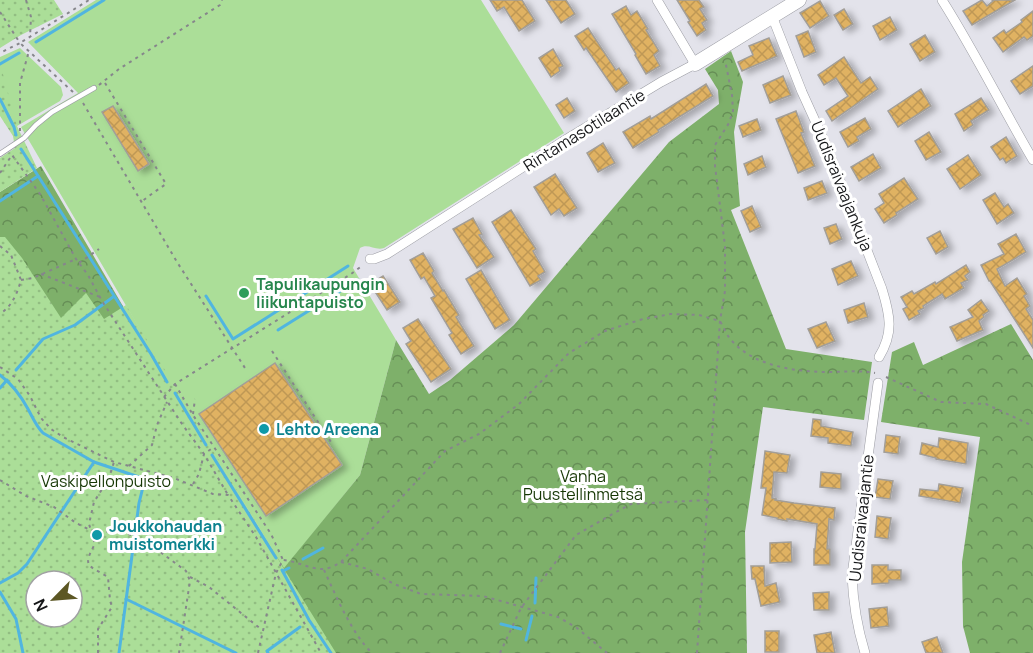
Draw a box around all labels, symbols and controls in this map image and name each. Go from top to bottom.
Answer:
street label: Rintamasotilaantie [519,84,649,176]
street label: Uudisraivaajankuja [806,118,878,254]
place label: Tapulikaupungin liikuntapuisto [256,273,385,313]
marker: Tapulikaupungin liikuntapuisto [237,286,251,300]
place label: Lehto Areena [276,418,379,440]
marker: Lehto Areena [257,422,271,436]
street label: Uudisraivaajantie [843,453,879,583]
park label: Vanha Puustellinmetsä [523,465,643,505]
park label: Vaskipellonpuisto [41,470,171,492]
place label: Joukkohaudan muistomerkki [109,515,222,555]
marker: Joukkohaudan muistomerkki [90,528,104,542]
north arrow [24,569,84,629]
text: N [28,595,53,615]

